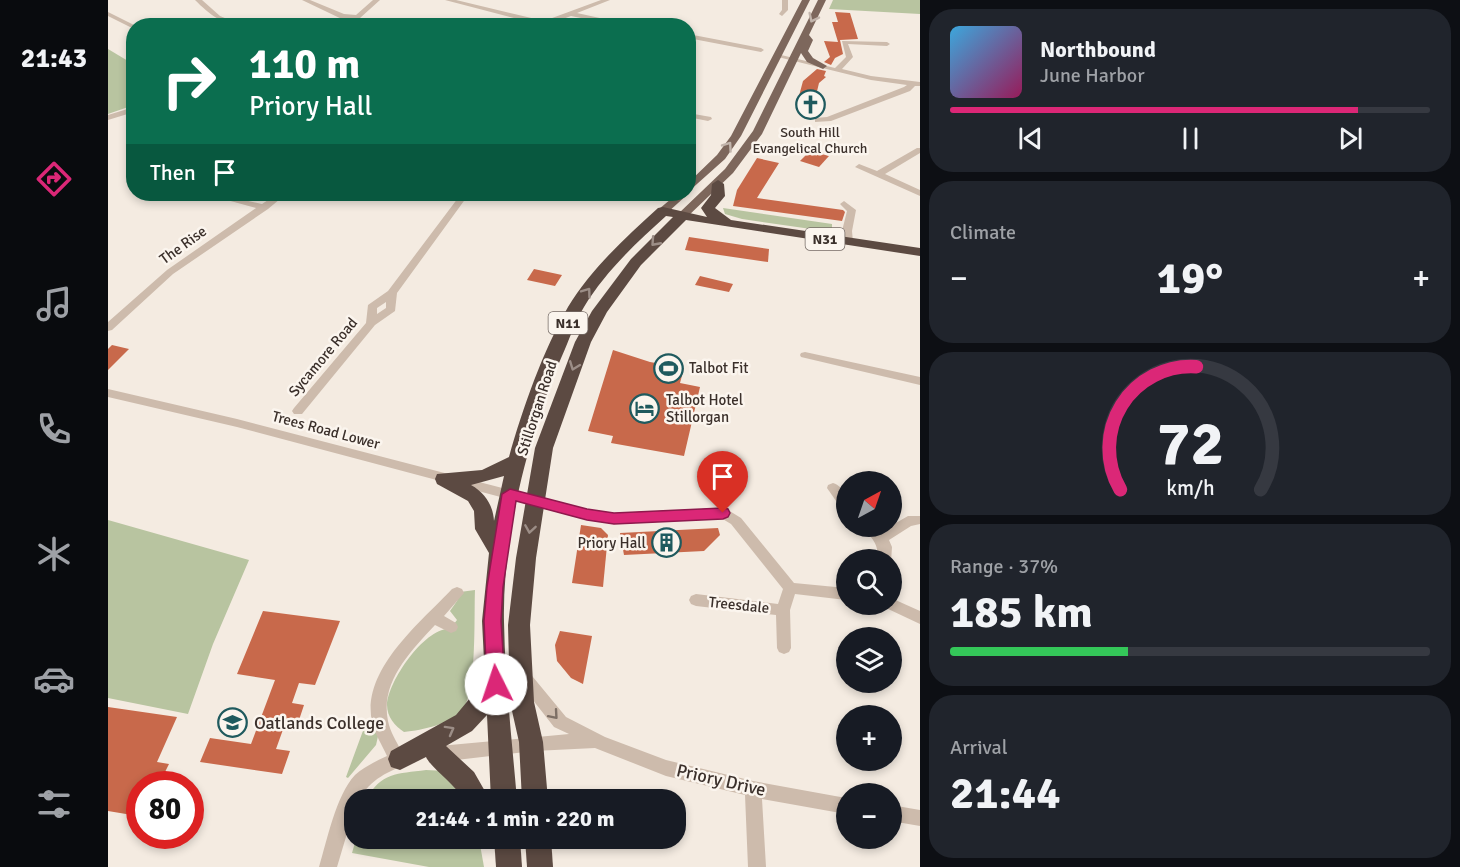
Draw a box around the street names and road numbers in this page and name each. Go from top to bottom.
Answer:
street label: The Rise [156,222,210,268]
road number: N31 [806,228,844,250]
road number: N11 [548,312,588,334]
street label: Sycamore Road [285,314,361,400]
street label: Stillorgan Road [513,358,561,458]
street label: Trees Road Lower [270,407,382,453]
street label: Treesdale [708,593,770,617]
street label: Priory Drive [674,759,768,801]

